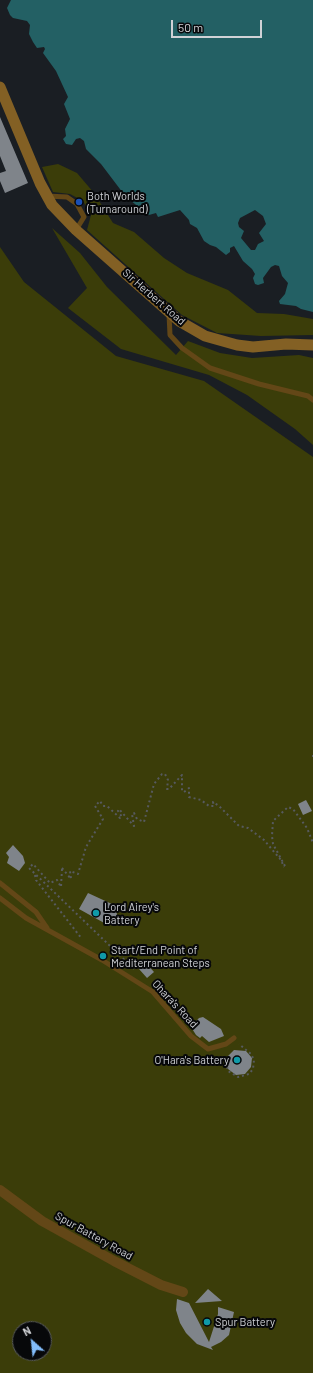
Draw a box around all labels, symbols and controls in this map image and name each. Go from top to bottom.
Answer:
scale bar [173,12,264,38]
text: 50 m [178,20,203,34]
place label: Both Worlds (Turnaround) [87,189,148,215]
marker: Both Worlds (Turnaround) [74,197,84,207]
street label: Sir Herbert Road [120,266,188,328]
place label: Lord Airey's Battery [104,900,159,926]
marker: Lord Airey's Battery [91,908,101,918]
place label: Start/End Point of Mediterranean Steps [111,943,210,969]
marker: Start/End Point of Mediterranean Steps [98,951,108,961]
street label: Ohara's Road [149,977,201,1031]
place label: O'Hara's Battery [154,1053,229,1067]
marker: O'Hara's Battery [232,1055,242,1065]
street label: Spur Battery Road [53,1209,135,1263]
place label: Spur Battery [215,1315,275,1329]
marker: Spur Battery [202,1317,212,1327]
north arrow [12,1321,52,1361]
text: N [21,1323,33,1338]

